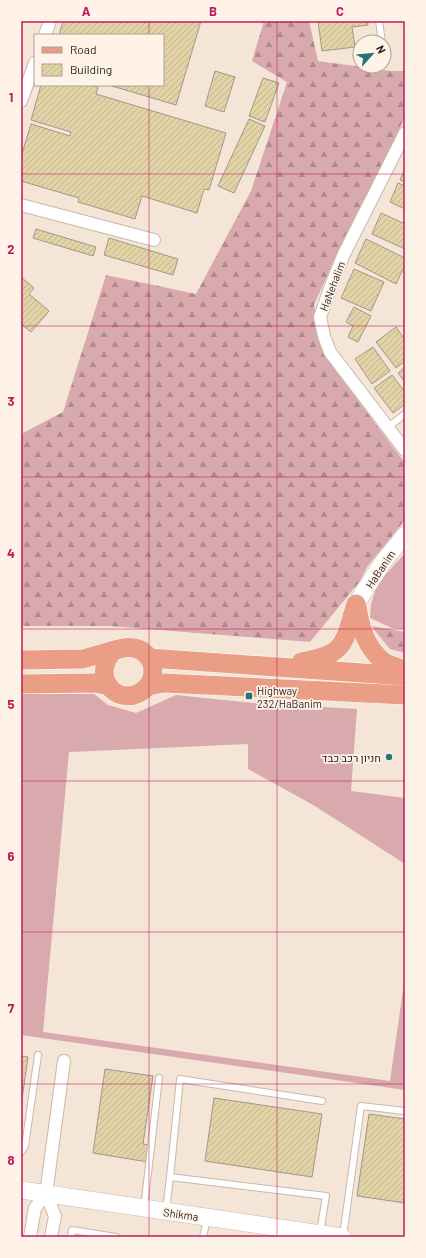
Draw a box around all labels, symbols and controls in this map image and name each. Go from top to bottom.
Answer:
text: A [82,3,91,19]
text: B [209,3,217,19]
text: C [336,3,344,19]
legend [34,34,164,86]
north arrow [352,34,392,74]
text: Road [70,42,97,56]
text: N [374,43,389,55]
text: Building [70,62,112,76]
text: 1 [9,89,13,105]
text: 2 [7,241,15,257]
street label: HaNehalim [317,259,347,313]
text: 3 [7,393,15,409]
text: 4 [7,545,15,561]
street label: HaBanim [363,547,397,591]
place label: Highway 232/HaBanim [257,684,322,710]
marker: Highway 232/HaBanim [244,691,254,701]
text: 5 [7,696,15,712]
place label: חניון רכב כבד [322,751,381,764]
marker: חניון רכב כבד [384,752,394,762]
text: 6 [8,848,15,864]
text: 7 [8,1000,15,1016]
text: 8 [7,1152,15,1168]
street label: Shikma [163,1205,199,1223]

